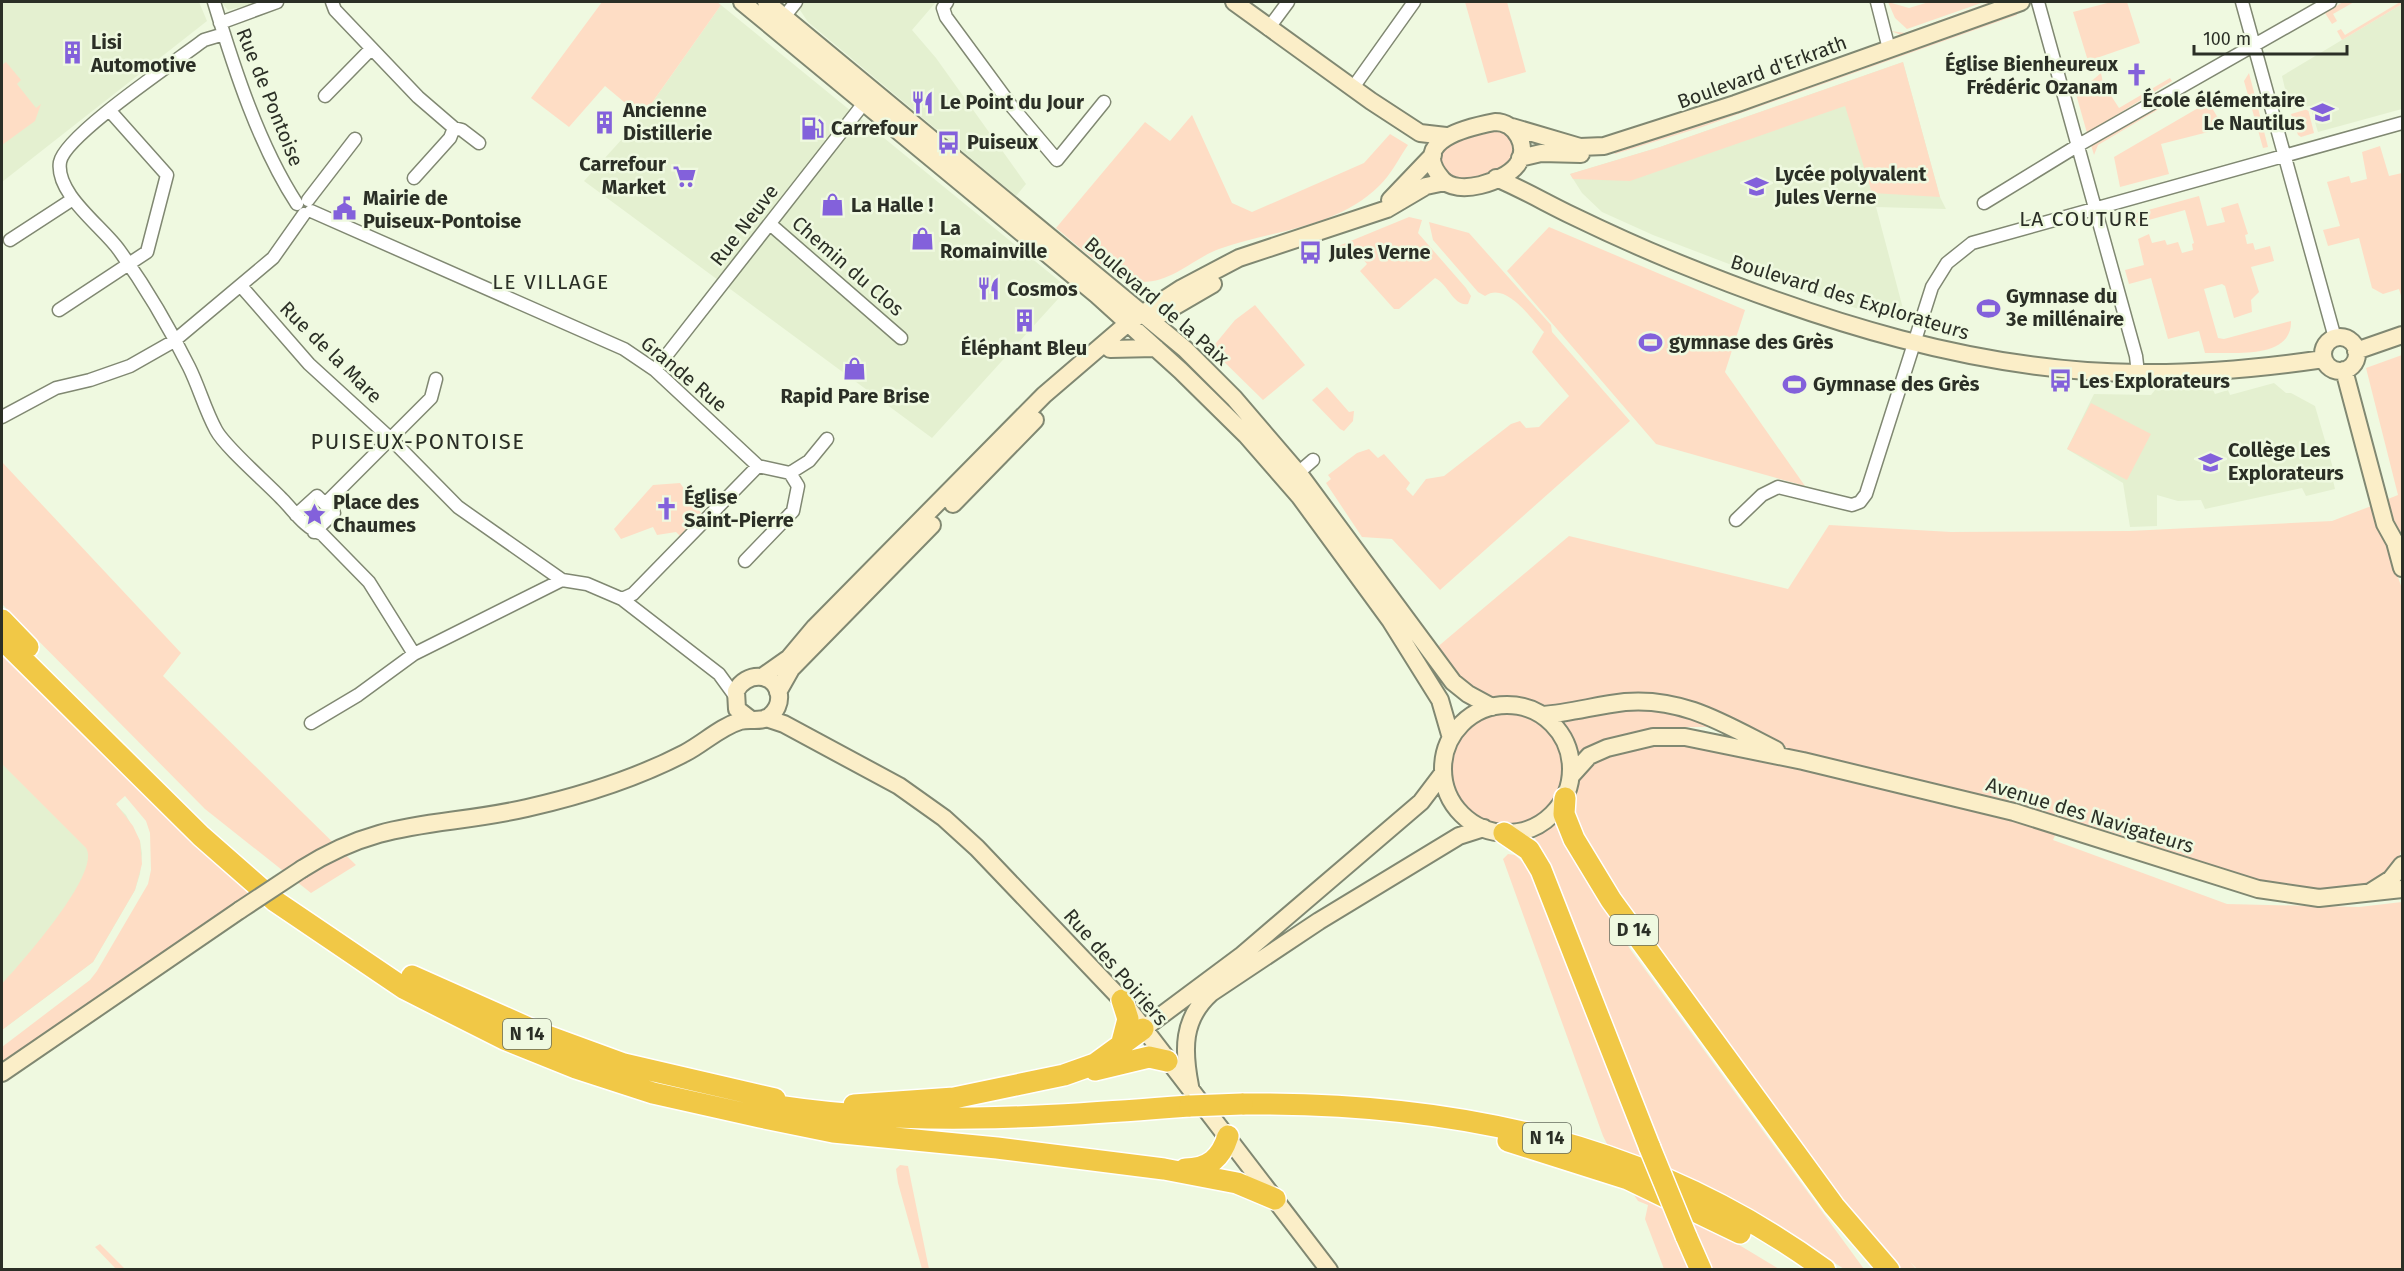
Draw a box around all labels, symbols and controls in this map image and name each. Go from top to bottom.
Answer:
scale bar [2194,18,2347,56]
street label: Rue de Pontoise [231,24,309,170]
text: 100 m [2203,28,2251,50]
place label: Lisi Automotive [90,30,196,77]
street label: Boulevard d'Erkrath [1674,30,1850,114]
building icon: Lisi Automotive [60,40,86,66]
place label: Église Bienheureux Frédéric Ozanam [1945,51,2119,99]
church icon: Église Bienheureux Frédéric Ozanam [2123,62,2149,88]
place label: École élémentaire Le Nautilus [2142,87,2305,135]
restaurant icon: Le Point du Jour [909,89,935,115]
place label: Le Point du Jour [940,90,1085,114]
place label: Ancienne Distillerie [622,98,712,145]
school or university icon: École élémentaire Le Nautilus [2310,99,2336,125]
building icon: Ancienne Distillerie [592,109,618,135]
fuel station icon: Carrefour [800,115,826,141]
place label: Carrefour [831,116,919,140]
bus stop icon: Puiseux [936,129,962,155]
place label: Puiseux [967,130,1039,154]
place label: Carrefour Market [579,152,667,199]
place label: Lycée polyvalent Jules Verne [1774,162,1927,209]
supermarket icon: Carrefour Market [671,163,697,189]
school or university icon: Lycée polyvalent Jules Verne [1744,173,1770,199]
street label: Rue Neuve [705,179,783,271]
place label: Mairie de Puiseux-Pontoise [363,186,521,233]
shop icon: La Halle ! [820,192,846,218]
place label: La Halle ! [851,193,933,217]
public building icon: Mairie de Puiseux-Pontoise [332,196,358,222]
district label: LA COUTURE [2019,206,2151,232]
street label: Chemin du Clos [787,211,909,321]
place label: La Romainville [940,216,1047,263]
shop icon: La Romainville [909,226,935,252]
street label: Boulevard de la Paix [1080,232,1234,371]
bus stop icon: Jules Verne [1298,239,1324,265]
place label: Jules Verne [1328,240,1431,264]
street label: Boulevard des Explorateurs [1728,249,1972,345]
district label: LE VILLAGE [492,269,610,295]
restaurant icon: Cosmos [976,276,1002,302]
place label: Cosmos [1007,277,1078,301]
place label: Gymnase du 3e millénaire [2005,284,2124,331]
sports icon: Gymnase du 3e millénaire [1975,295,2001,321]
street label: Rue de la Mare [275,296,387,408]
building icon: Éléphant Bleu [1011,307,1037,333]
sports icon: gymnase des Grès [1638,329,1664,355]
place label: gymnase des Grès [1669,330,1834,354]
street label: Grande Rue [636,331,732,417]
place label: Éléphant Bleu [961,335,1087,360]
shop icon: Rapid Pare Brise [842,356,868,382]
bus stop icon: Les Explorateurs [2048,368,2074,394]
place label: Les Explorateurs [2079,369,2230,393]
sports icon: Gymnase des Grès [1782,371,1808,397]
place label: Gymnase des Grès [1813,372,1980,396]
place label: Rapid Pare Brise [780,384,930,408]
district label: PUISEUX-PONTOISE [310,428,526,455]
place label: Collège Les Explorateurs [2228,438,2344,485]
school or university icon: Collège Les Explorateurs [2197,449,2223,475]
place label: Église Saint-Pierre [684,484,794,532]
place label: Place des Chaumes [333,490,420,537]
church icon: Église Saint-Pierre [653,496,679,522]
place icon: Place des Chaumes [302,501,328,527]
street label: Avenue des Navigateurs [1983,772,2197,858]
street label: Rue des Poiriers [1059,904,1173,1030]
road number: D 14 [1610,915,1658,945]
road number: N 14 [503,1019,551,1049]
road number: N 14 [1523,1123,1571,1153]

